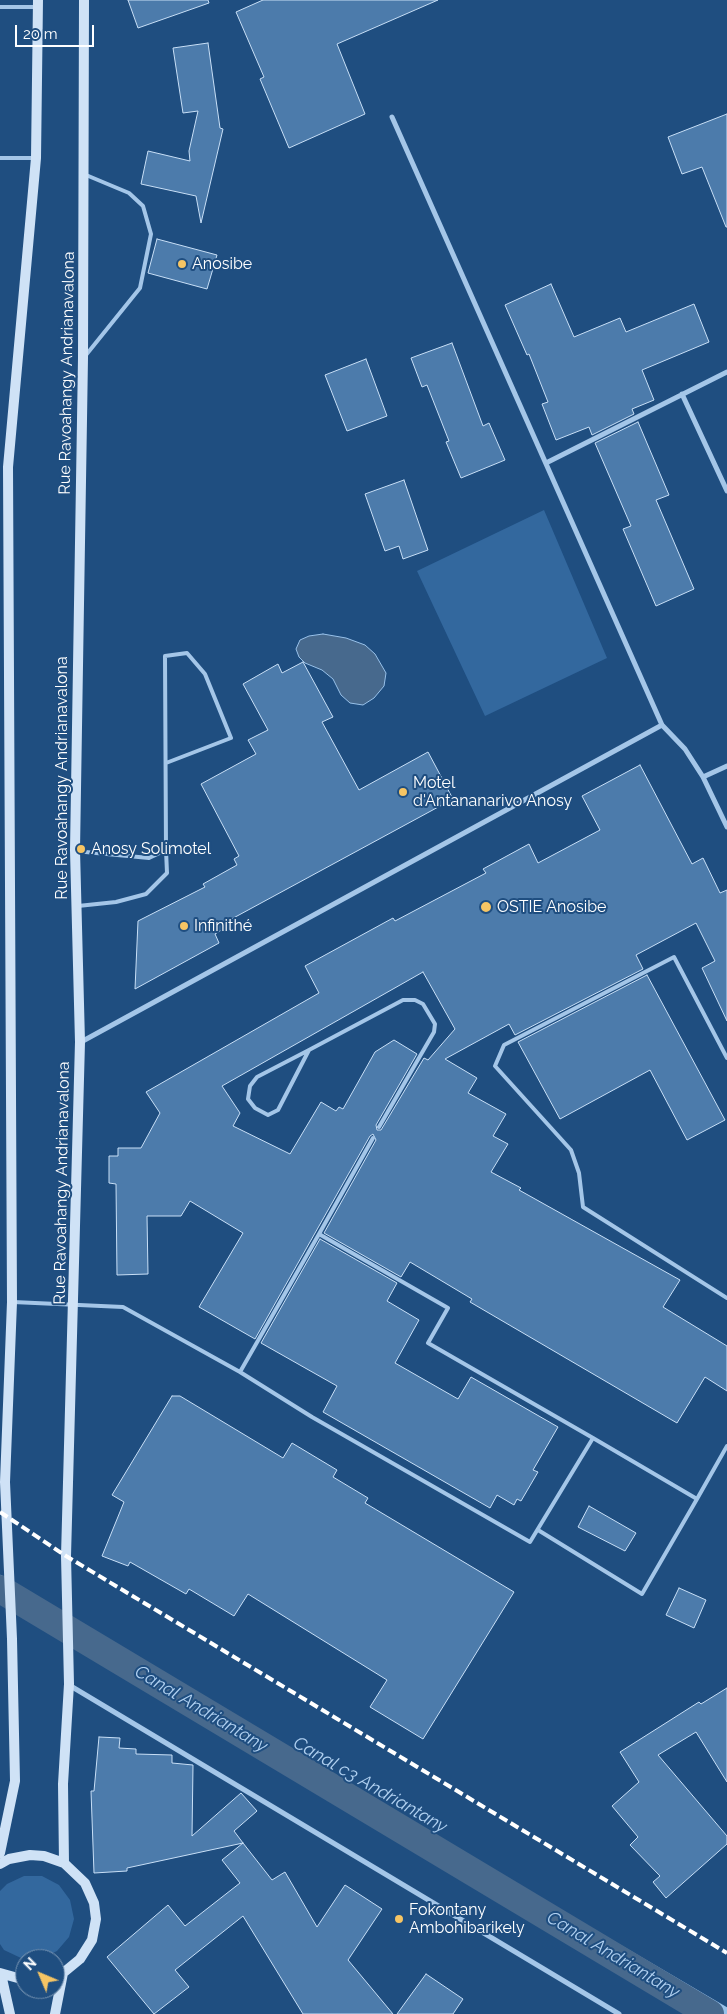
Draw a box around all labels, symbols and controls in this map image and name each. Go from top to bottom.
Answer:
scale bar [18,15,96,47]
text: 20 m [23,25,58,43]
street label: Rue Ravoahangy Andrianavalona [55,251,79,495]
place label: Anosibe [192,254,252,274]
marker: Anosibe [176,258,188,270]
street label: Rue Ravoahangy Andrianavalona [52,656,72,900]
place label: Motel d'Antananarivo Anosy [413,773,572,811]
marker: Motel d'Antananarivo Anosy [397,786,409,798]
place label: Anosy Solimotel [91,839,211,859]
marker: Anosy Solimotel [75,843,87,855]
place label: OSTIE Anosibe [497,897,606,917]
marker: OSTIE Anosibe [479,900,493,914]
place label: Infinithé [194,916,252,936]
marker: Infinithé [178,920,190,932]
street label: Rue Ravoahangy Andrianavalona [50,1061,74,1305]
water label: Canal Andriantany [131,1661,271,1757]
water label: Canal c3 Andriantany [289,1732,451,1838]
place label: Fokontany Ambohibarikely [409,1900,525,1938]
water label: Canal Andriantany [543,1907,683,2003]
marker: Fokontany Ambohibarikely [393,1913,405,1925]
north arrow [15,1949,65,1999]
text: N [21,1955,40,1974]

